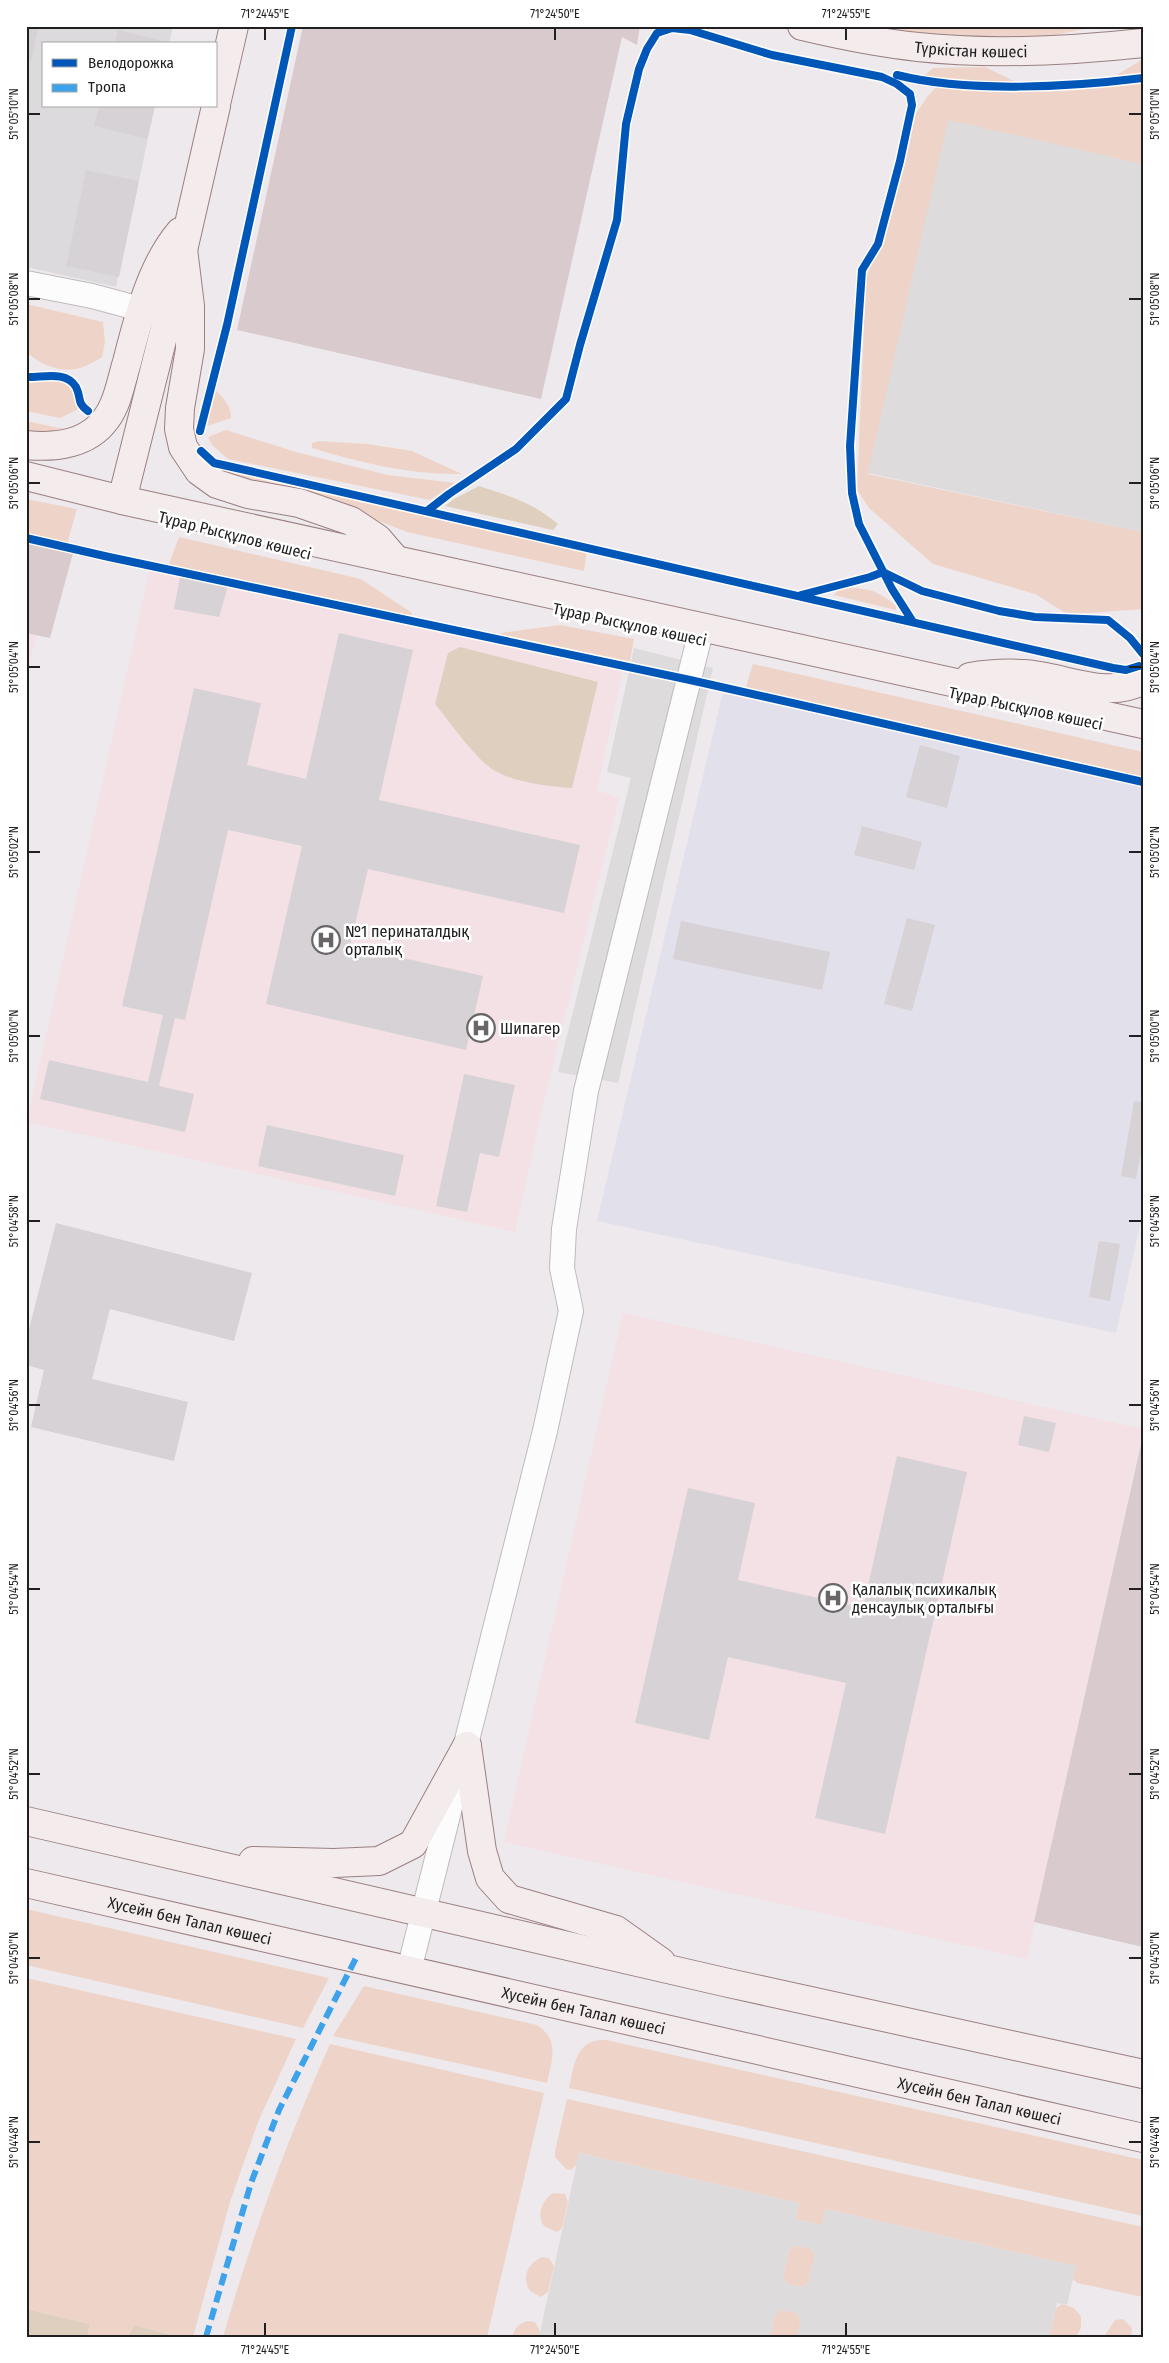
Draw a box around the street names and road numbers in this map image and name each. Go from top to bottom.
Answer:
street label: Түркістан көшесі [914,38,1028,61]
street label: Тұрар Рысқұлов көшесі [156,507,313,564]
street label: Тұрар Рысқұлов көшесі [551,599,709,650]
street label: Тұрар Рысқұлов көшесі [947,683,1105,734]
street label: Хусейн бен Талал көшесі [106,1893,273,1949]
street label: Хусейн бен Талал көшесі [500,1983,667,2039]
street label: Хусейн бен Талал көшесі [896,2073,1063,2129]

